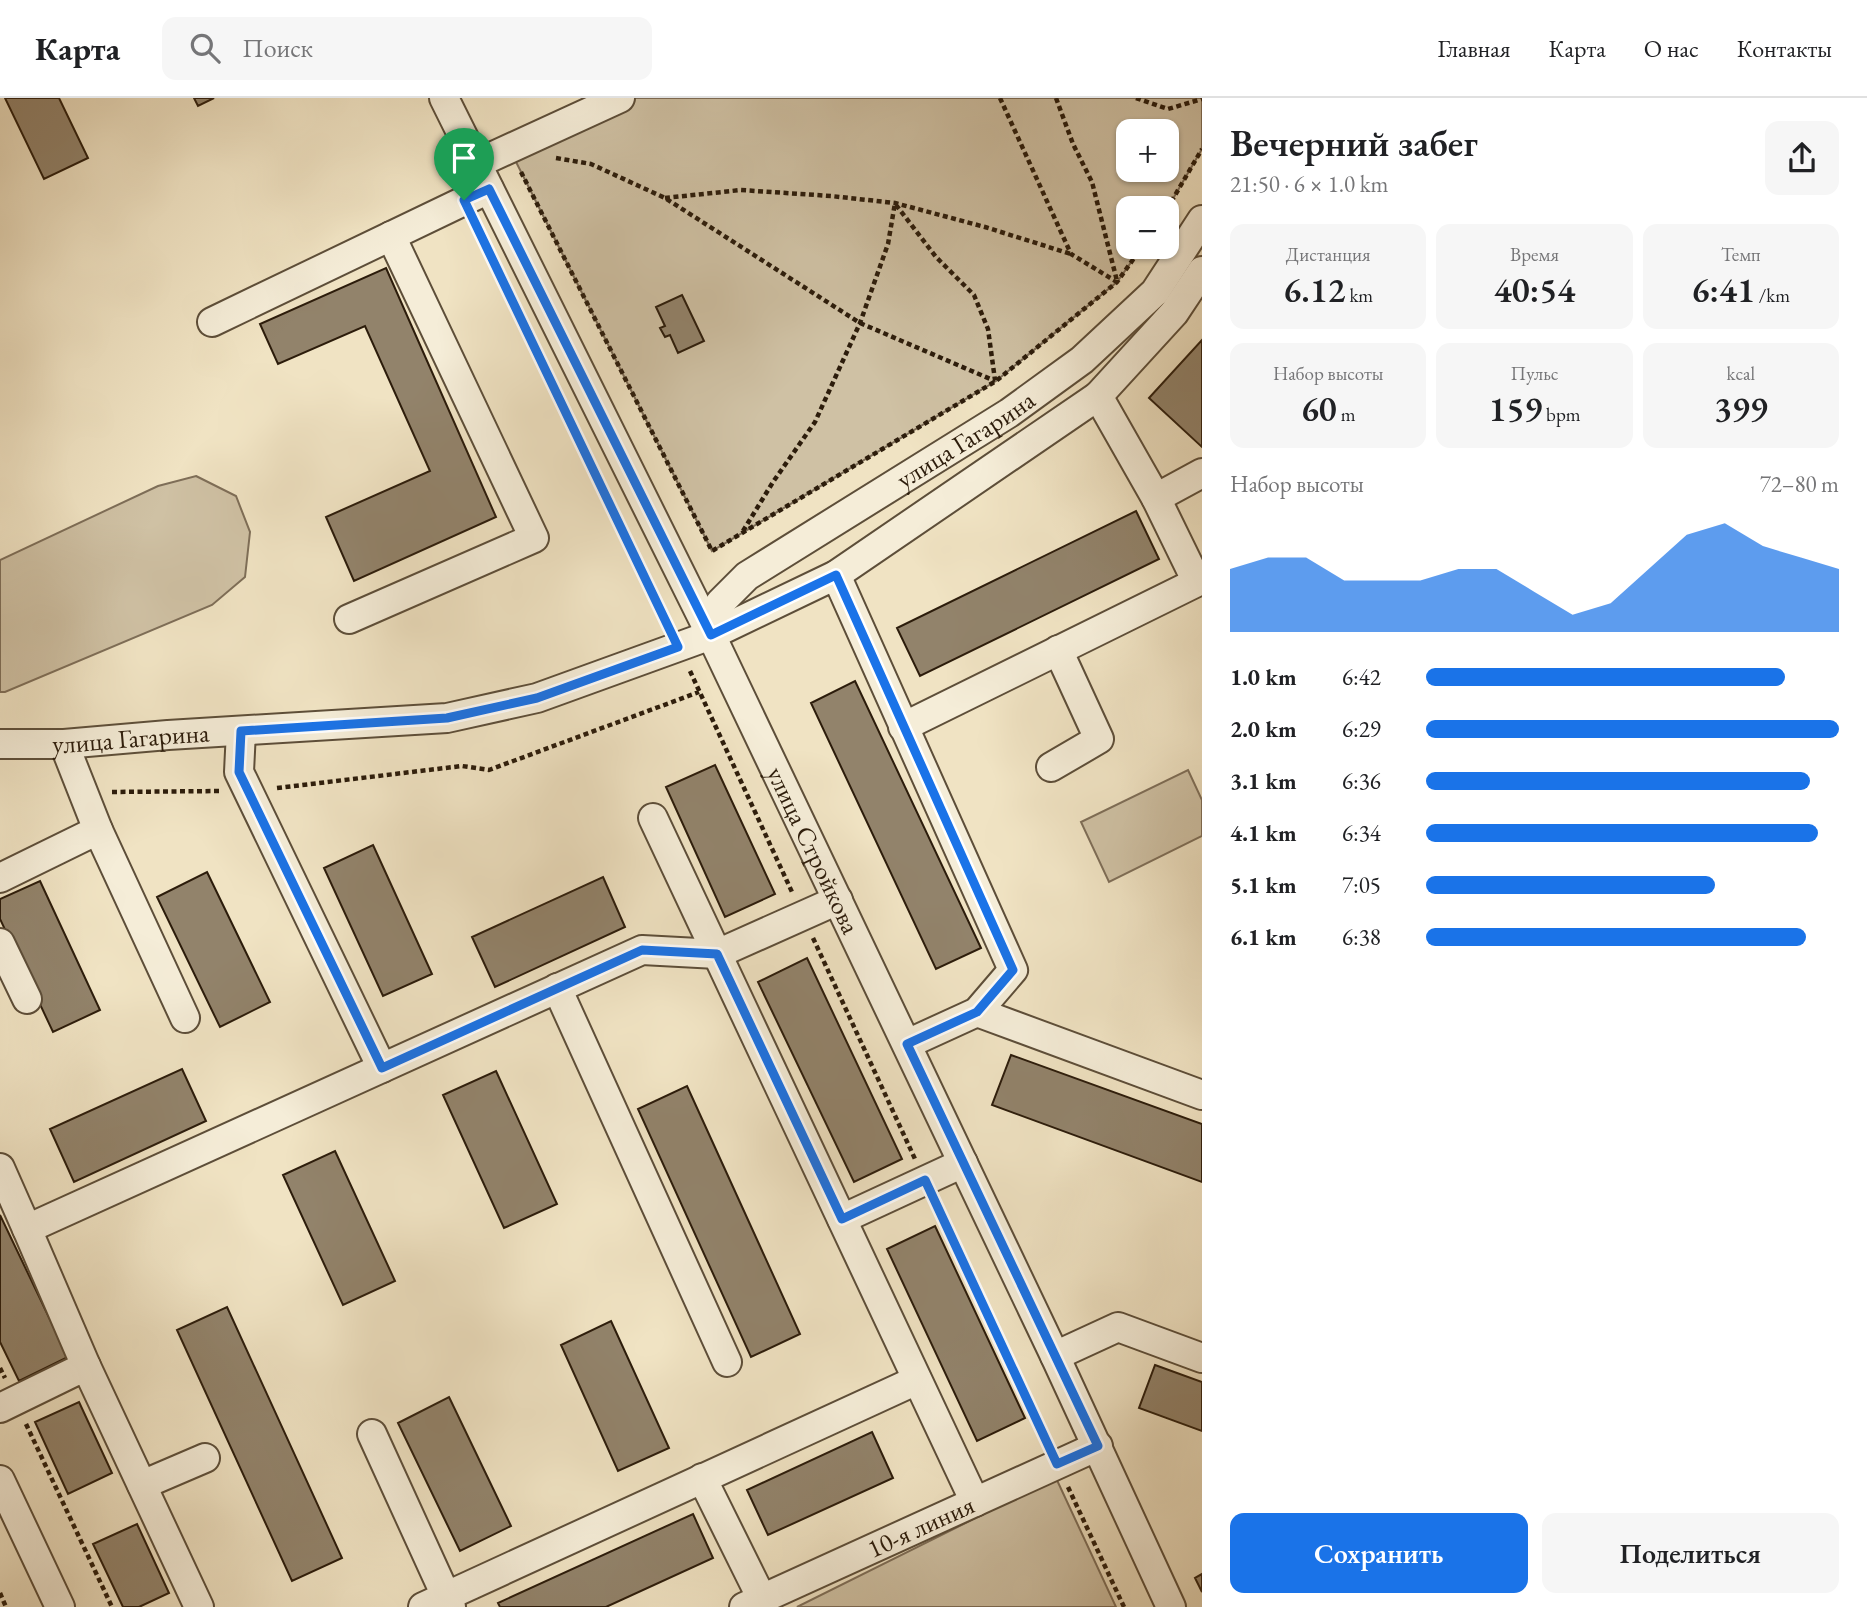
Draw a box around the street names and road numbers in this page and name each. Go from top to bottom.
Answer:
street label: улица Гагарина [890,383,1042,496]
street label: улица Гагарина [52,715,211,761]
street label: улица Стройкова [759,761,868,940]
street label: 10-я линия [862,1488,980,1566]

